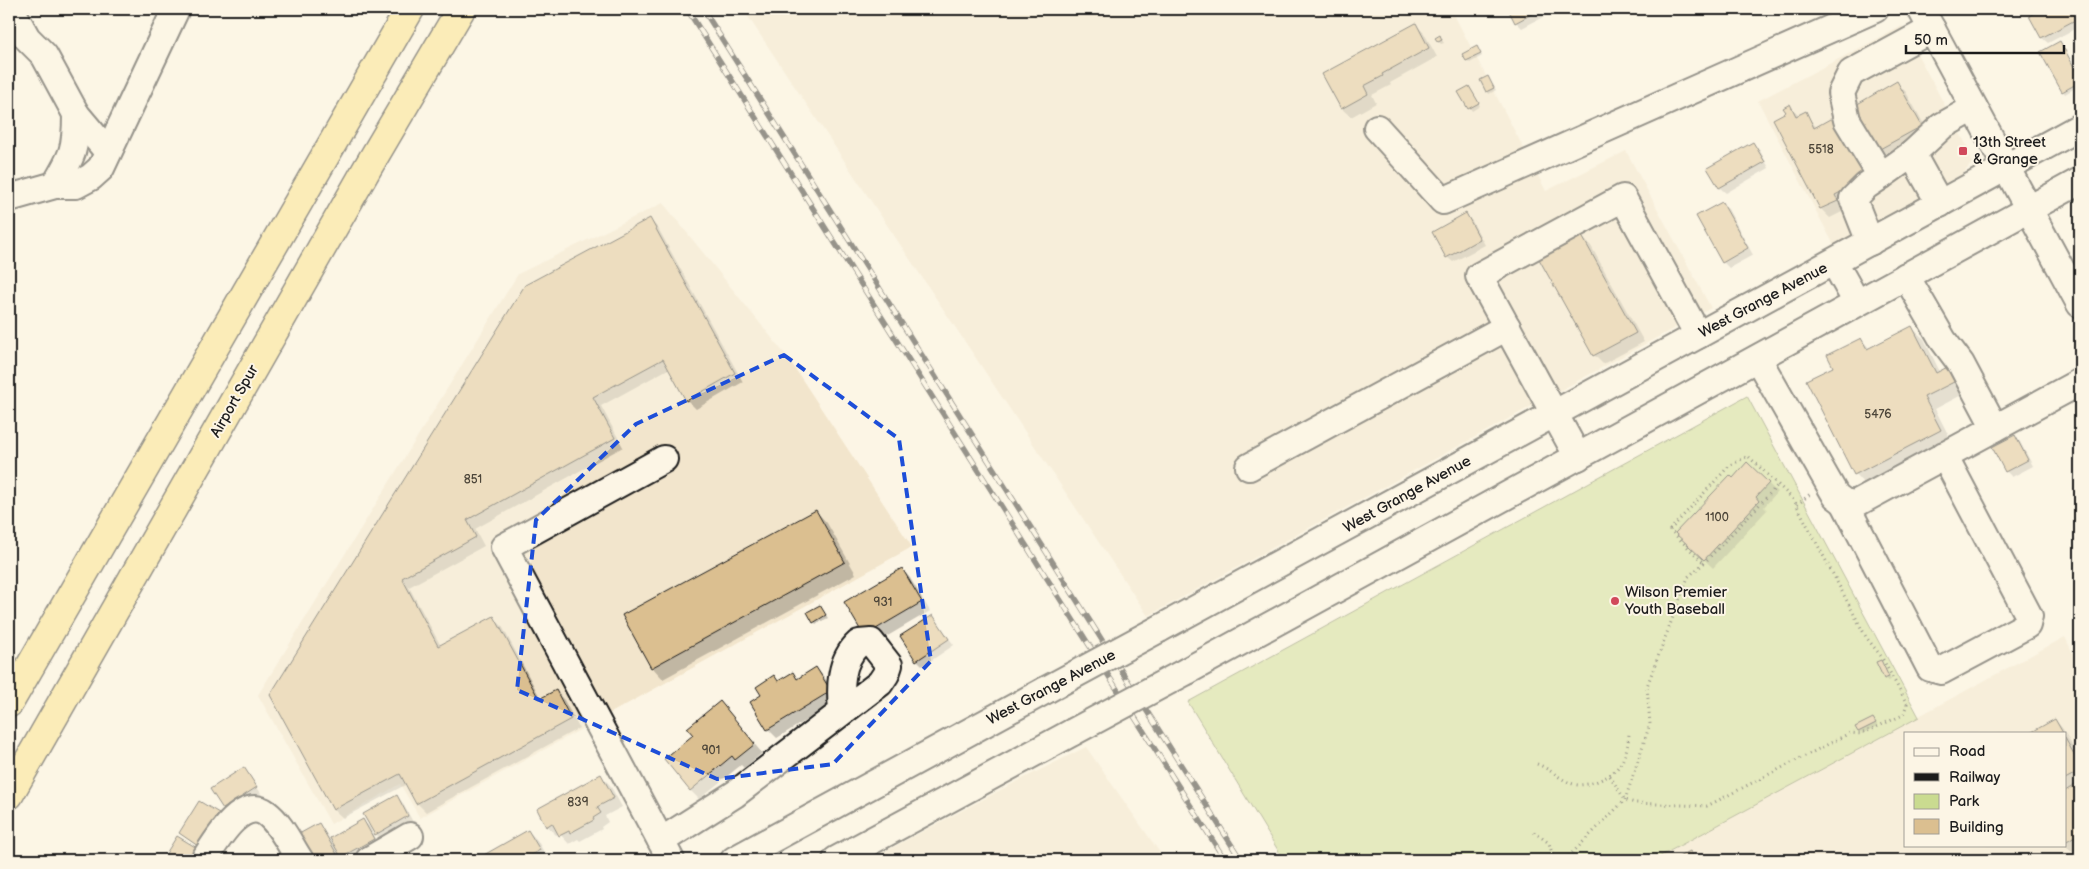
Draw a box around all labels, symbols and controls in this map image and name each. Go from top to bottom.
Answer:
scale bar [1906,22,2064,54]
text: 50 m [1914,31,1948,50]
place label: 13th Street & Grange [1973,133,2046,169]
house number: 5518 [1808,142,1834,157]
marker: 13th Street & Grange [1957,145,1969,157]
street label: West Grange Avenue [1696,258,1831,342]
street label: Airport Spur [206,361,263,441]
house number: 5476 [1864,407,1892,422]
street label: West Grange Avenue [1340,451,1475,537]
house number: 851 [464,472,482,487]
house number: 1100 [1705,510,1729,525]
place label: Wilson Premier Youth Baseball [1624,583,1728,619]
house number: 931 [874,595,892,610]
marker: Wilson Premier Youth Baseball [1609,595,1621,607]
street label: West Grange Avenue [984,645,1119,729]
legend [1904,732,2066,846]
text: Road [1949,742,1985,761]
house number: 901 [702,743,720,758]
text: Railway [1949,768,2000,787]
text: Park [1949,792,1980,811]
house number: 839 [567,795,589,810]
text: Building [1949,818,2004,837]

